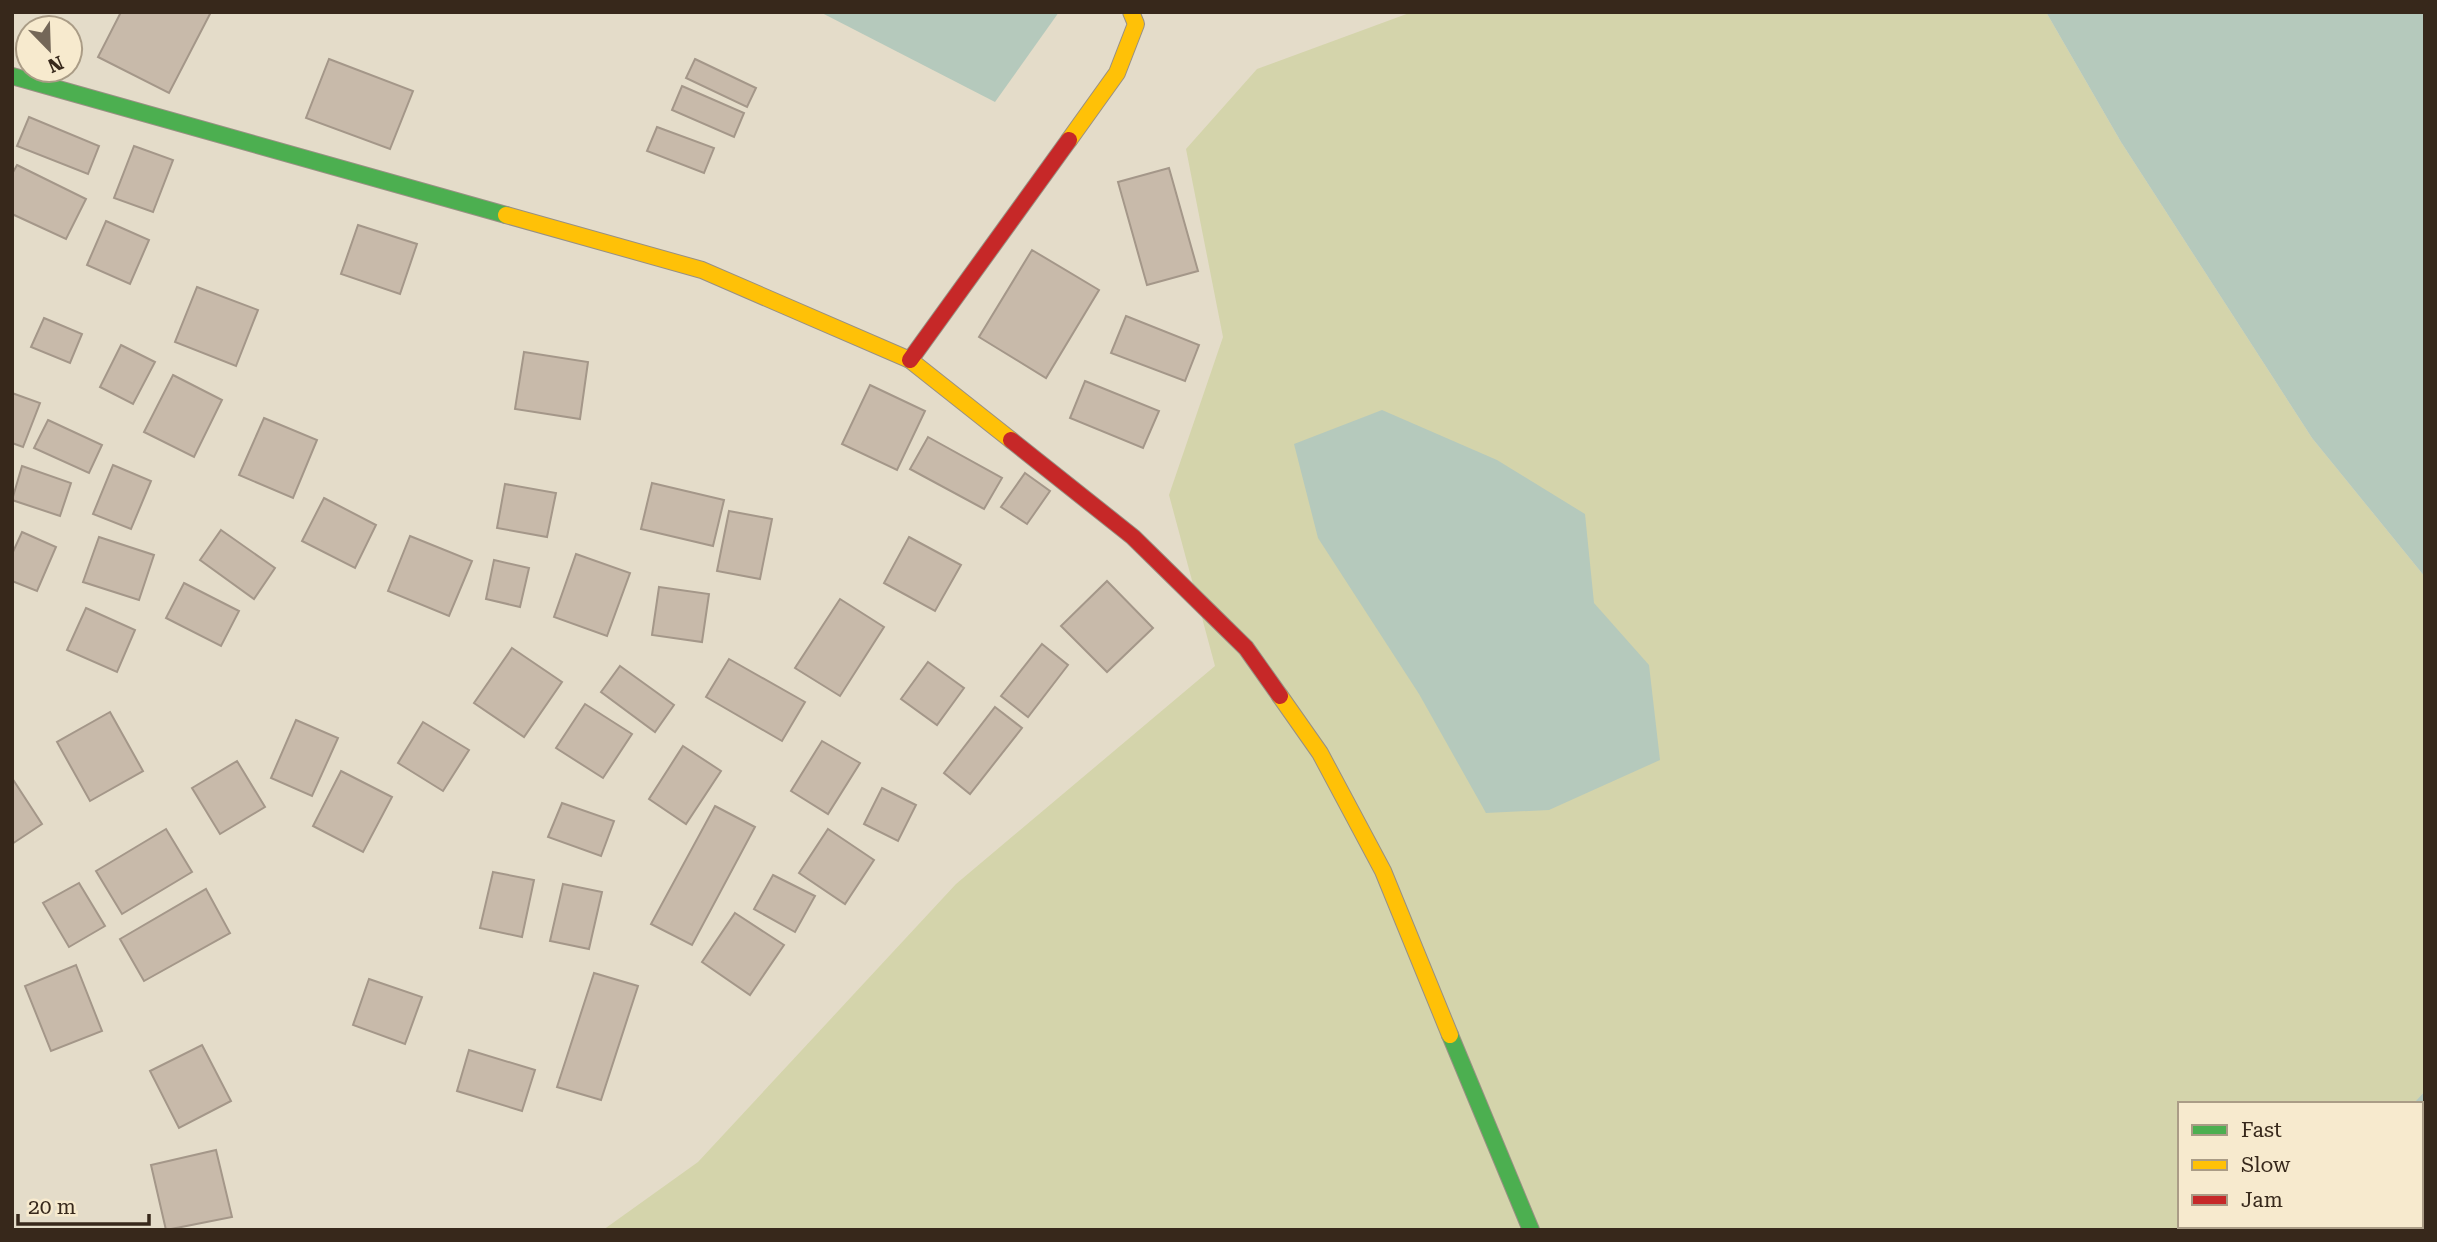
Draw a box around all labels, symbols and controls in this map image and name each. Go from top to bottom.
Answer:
north arrow [14,14,84,84]
text: N [44,51,67,78]
legend [2178,1102,2423,1228]
text: Fast [2241,1118,2282,1142]
text: Slow [2241,1153,2291,1177]
scale bar [18,1182,149,1226]
text: Jam [2241,1188,2283,1212]
text: 20 m [28,1195,76,1219]

